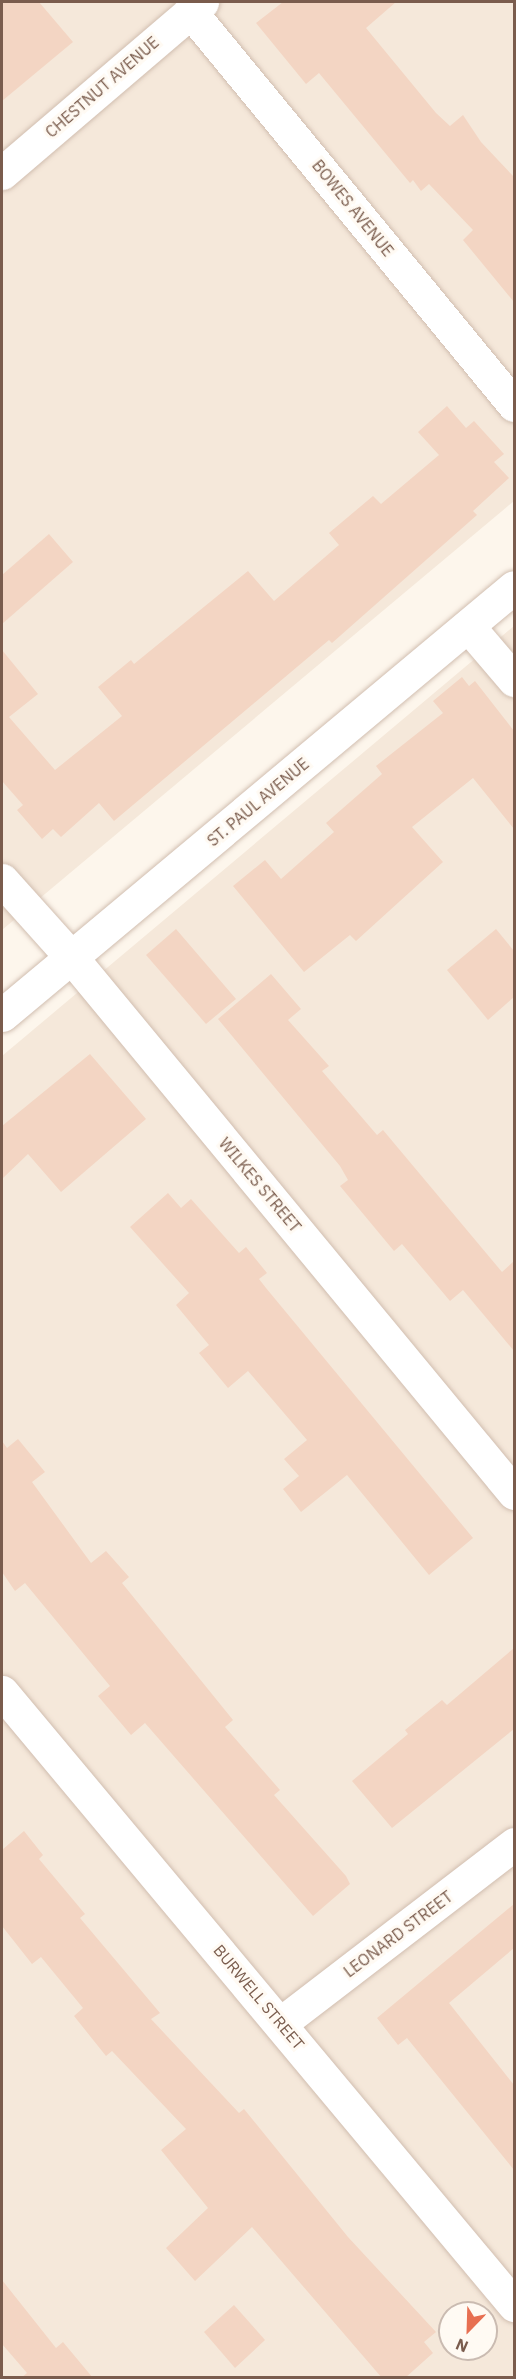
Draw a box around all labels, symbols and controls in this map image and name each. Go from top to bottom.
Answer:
street label: CHESTNUT AVENUE [41,32,163,142]
street label: BOWES AVENUE [308,156,398,260]
street label: ST. PAUL AVENUE [203,754,313,850]
street label: WILKES STREET [215,1134,305,1236]
street label: LEONARD STREET [340,1887,456,1981]
street label: BURWELL STREET [210,1941,308,2053]
north arrow [438,2301,498,2361]
text: N [453,2334,471,2357]

